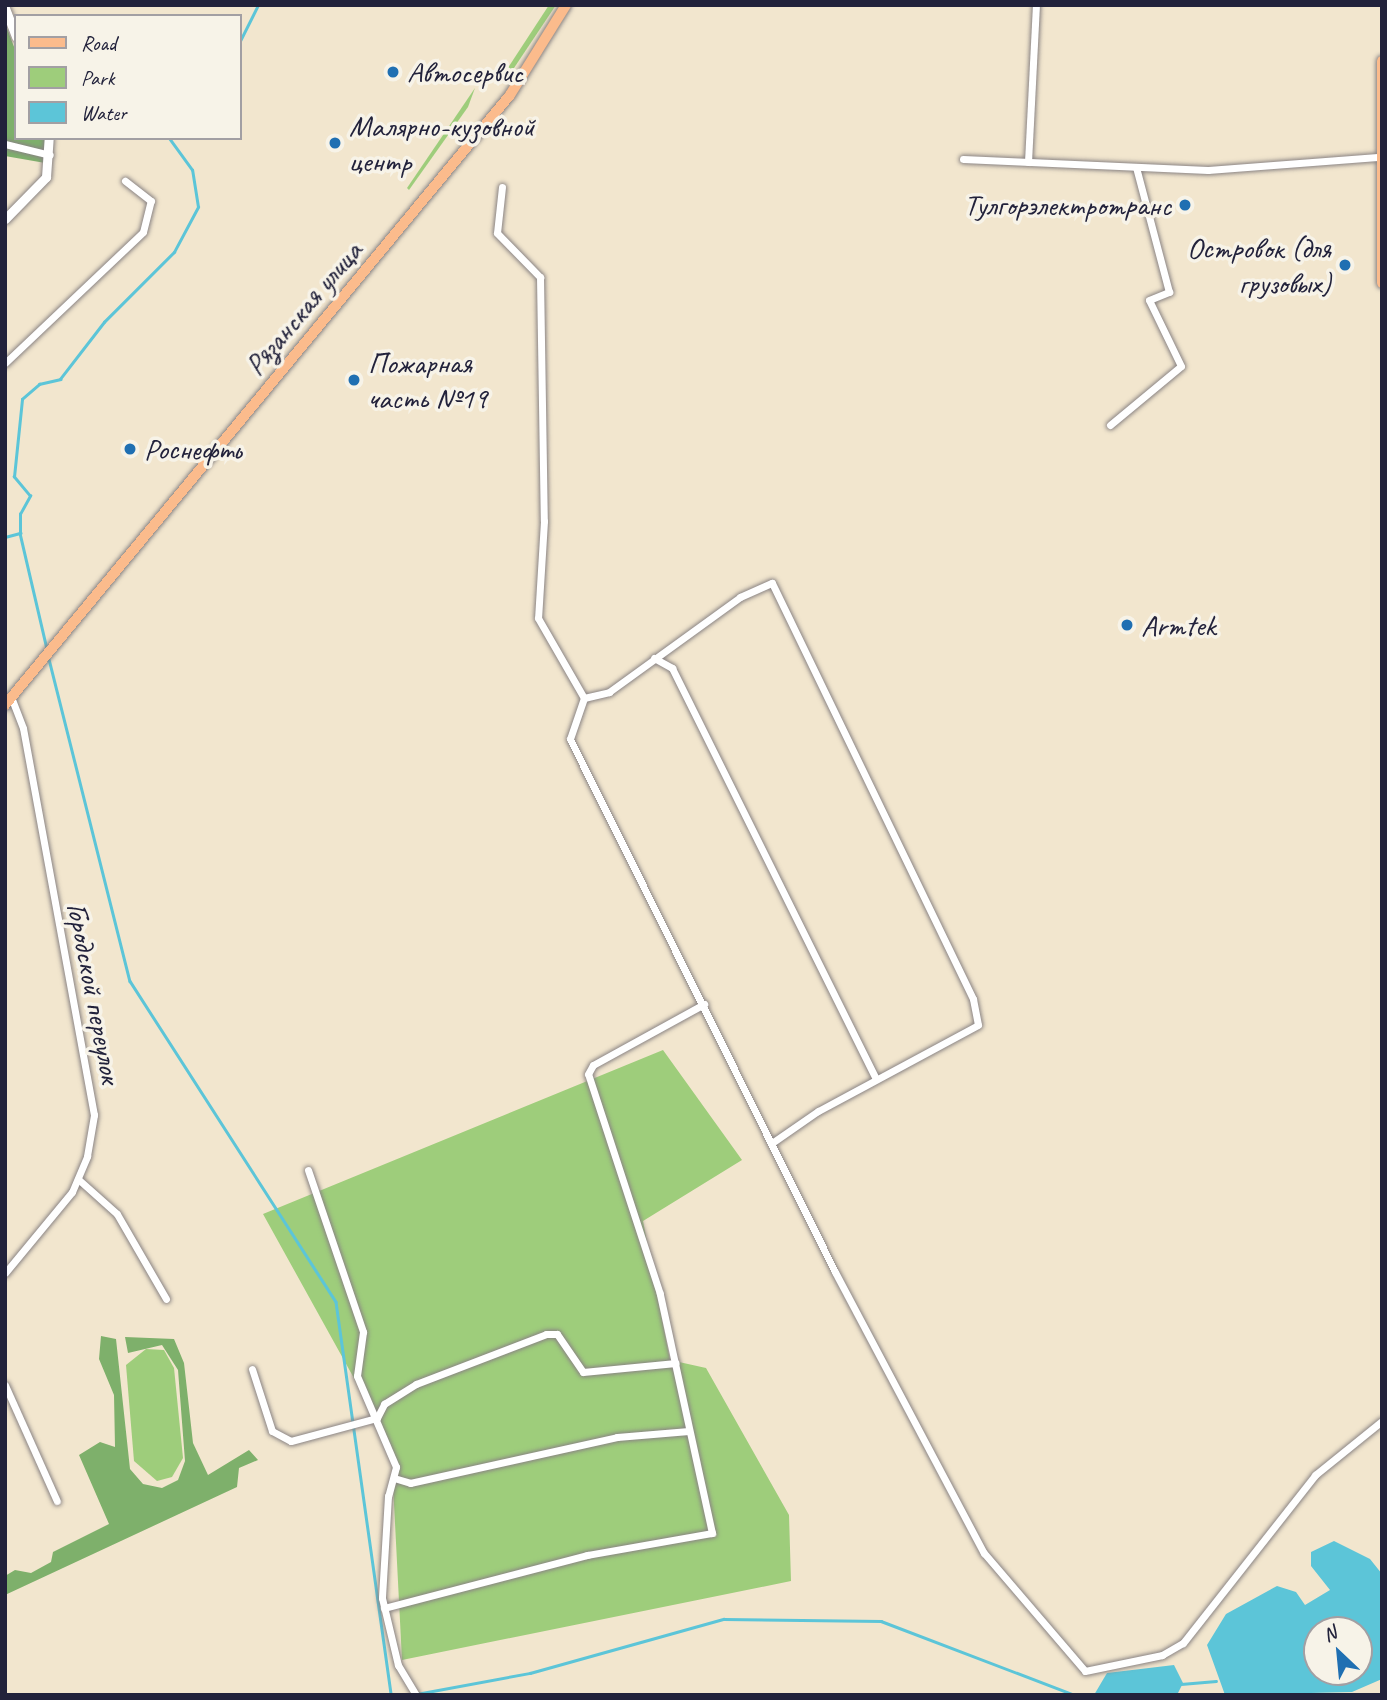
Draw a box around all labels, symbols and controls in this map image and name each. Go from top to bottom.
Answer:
legend [14,14,242,140]
text: Road [81,30,116,56]
place label: Автосервис [407,54,523,90]
marker: Автосервис [385,64,401,80]
text: Park [81,65,114,91]
text: Water [81,100,127,126]
place label: Малярно-кузовной центр [349,108,534,178]
marker: Малярно-кузовной центр [327,135,343,151]
place label: Тулгорэлектротранс [964,187,1171,223]
marker: Тулгорэлектротранс [1177,197,1193,213]
place label: Островок (для грузовых) [1187,230,1331,300]
street label: Рязанская улица [236,233,370,383]
marker: Островок (для грузовых) [1337,257,1353,273]
place label: Пожарная часть №19 [368,345,487,416]
marker: Пожарная часть №19 [346,372,362,388]
place label: Роснефть [144,431,241,467]
marker: Роснефть [122,441,138,457]
place label: Armtek [1141,607,1216,643]
marker: Armtek [1119,617,1135,633]
street label: Городской переулок [59,899,129,1087]
north arrow [1303,1616,1373,1686]
text: N [1319,1621,1340,1647]

